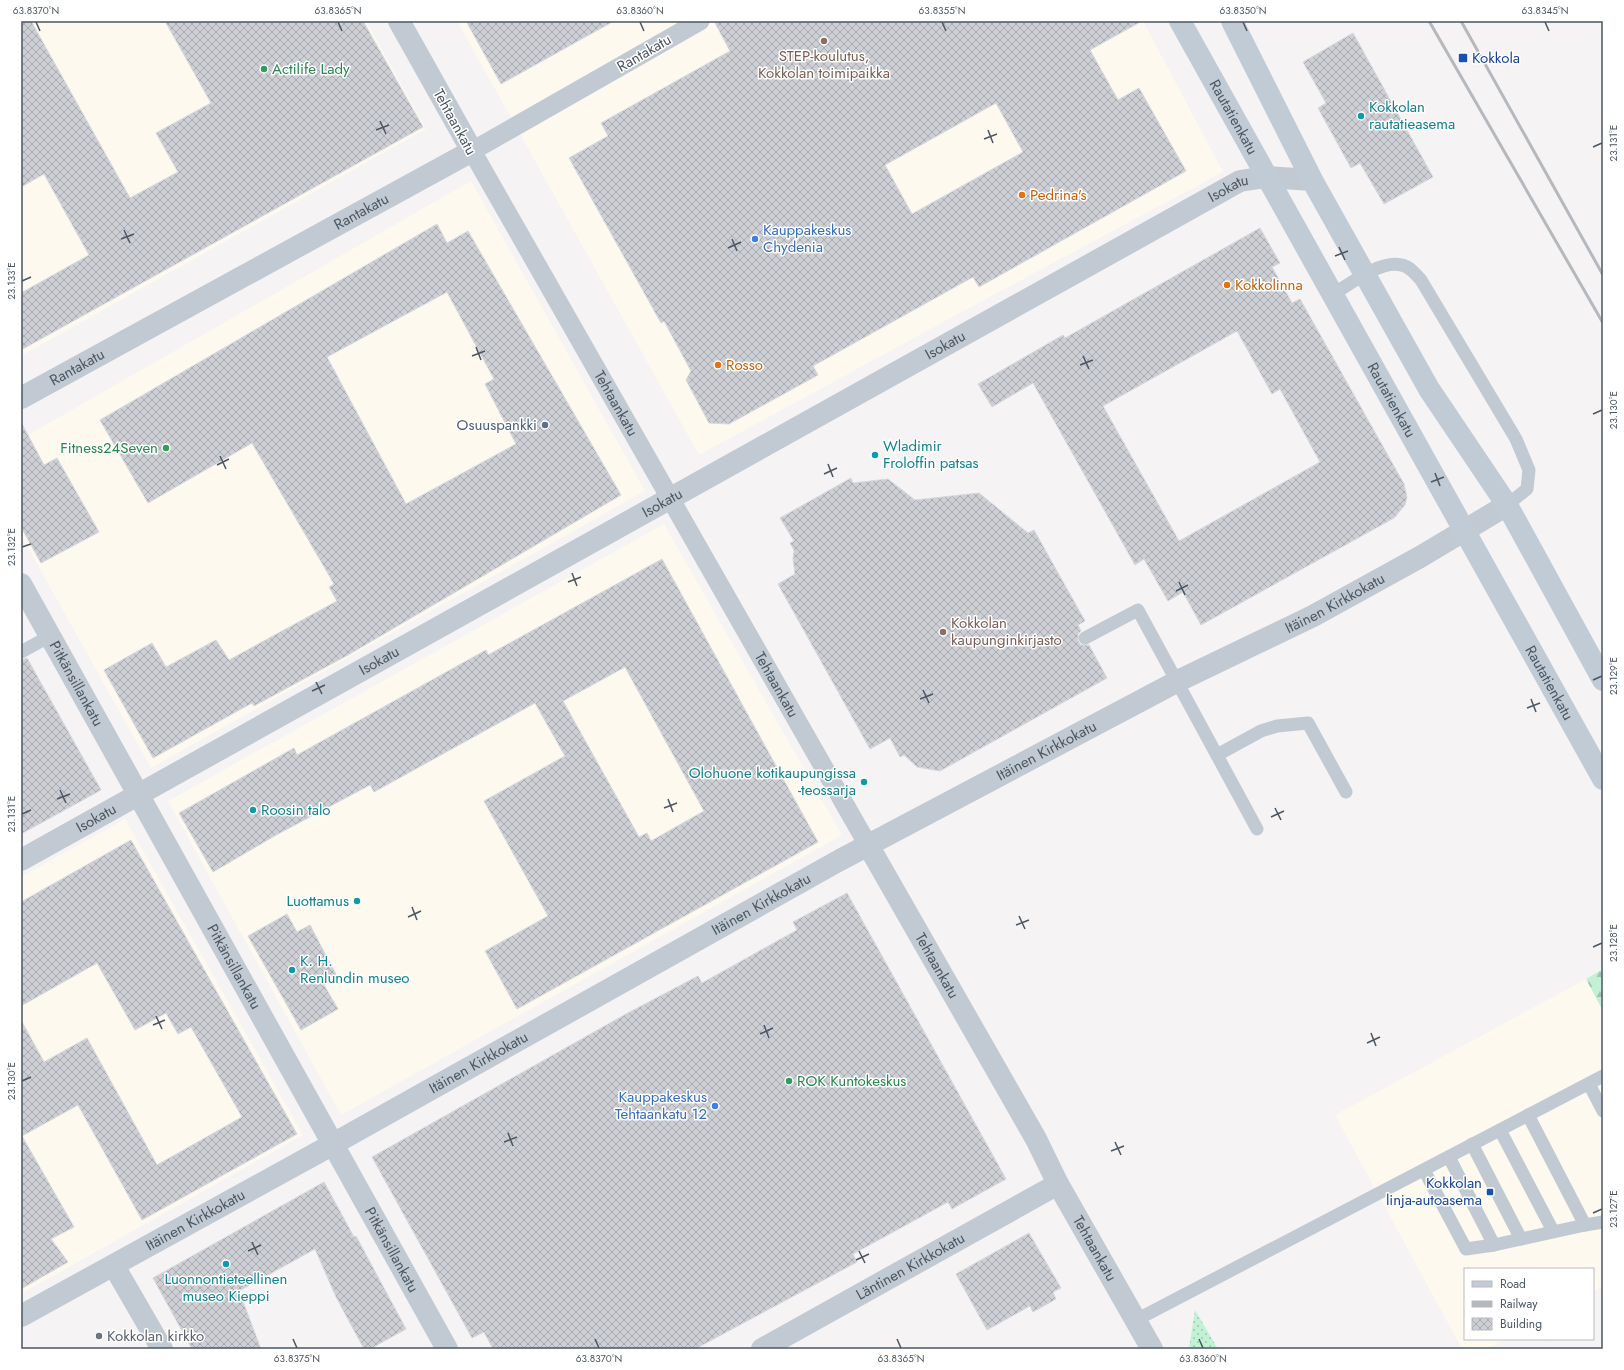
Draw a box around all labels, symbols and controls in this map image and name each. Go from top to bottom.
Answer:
text: 63.8370°N [13,3,59,18]
text: 63.8365°N [315,3,361,18]
text: 63.8360°N [616,3,664,18]
text: 63.8355°N [919,3,965,18]
text: 63.8350°N [1219,3,1267,18]
text: 63.8345°N [1522,3,1569,18]
street label: Rantakatu [613,29,675,77]
marker: STEP-koulutus, Kokkolan toimipaikka [819,36,829,46]
place label: STEP-koulutus, Kokkolan toimipaikka [758,45,890,84]
place label: Kokkola [1472,47,1520,69]
marker: Kokkola [1457,52,1469,64]
place label: Actilife Lady [272,58,350,80]
marker: Actilife Lady [259,64,269,74]
street label: Rautatienkatu [1204,76,1263,159]
street label: Tehtaankatu [428,85,482,159]
place label: Kokkolan rautatieasema [1369,96,1455,135]
marker: Kokkolan rautatieasema [1356,111,1366,121]
text: 23.131°E [1606,125,1621,161]
street label: Isokatu [1204,169,1250,208]
place label: Pedrina's [1030,184,1087,206]
street label: Rantakatu [330,188,393,236]
marker: Pedrina's [1017,190,1027,200]
place label: Kauppakeskus Chydenia [763,219,851,258]
marker: Kauppakeskus Chydenia [750,234,760,244]
text: 23.133°E [4,262,19,300]
place label: Kokkolinna [1235,274,1303,296]
marker: Kokkolinna [1222,280,1232,290]
street label: Isokatu [921,325,970,365]
street label: Rantakatu [46,343,109,391]
place label: Rosso [726,354,763,376]
street label: Rautatienkatu [1362,358,1421,442]
marker: Rosso [713,360,723,370]
street label: Tehtaankatu [589,366,643,440]
text: 23.130°E [1606,391,1621,429]
place label: Osuuspankki [457,414,537,436]
marker: Osuuspankki [540,420,550,430]
place label: Wladimir Froloffin patsas [883,435,978,474]
place label: Fitness24Seven [60,437,158,459]
marker: Fitness24Seven [161,443,171,453]
marker: Wladimir Froloffin patsas [870,450,880,460]
street label: Isokatu [638,483,686,523]
text: 23.132°E [4,528,19,566]
street label: Itäinen Kirkkokatu [1281,567,1389,639]
place label: Kokkolan kaupunginkirjasto [951,612,1062,651]
marker: Kokkolan kaupunginkirjasto [938,627,948,637]
street label: Pitkänsillankatu [44,637,109,730]
street label: Isokatu [355,640,403,681]
street label: Rautatienkatu [1520,641,1579,724]
street label: Tehtaankatu [749,648,804,722]
text: 23.129°E [1606,657,1621,695]
street label: Itäinen Kirkkokatu [992,715,1100,786]
place label: Olohuone kotikaupungissa -teossarja [689,762,856,801]
marker: Olohuone kotikaupungissa -teossarja [859,777,869,787]
text: 23.131°E [4,796,19,832]
street label: Isokatu [72,798,120,838]
place label: Roosin talo [261,799,331,821]
marker: Roosin talo [248,805,258,815]
street label: Itäinen Kirkkokatu [708,868,815,941]
place label: Luottamus [286,890,349,912]
marker: Luottamus [352,896,362,906]
street label: Pitkänsillankatu [201,920,267,1013]
text: 23.128°E [1606,924,1621,962]
street label: Tehtaankatu [909,929,964,1003]
place label: K. H. Renlundin museo [300,950,410,989]
marker: K. H. Renlundin museo [287,965,297,975]
street label: Itäinen Kirkkokatu [425,1026,532,1099]
text: 23.130°E [4,1062,19,1100]
place label: ROK Kuntokeskus [797,1070,906,1092]
marker: ROK Kuntokeskus [784,1076,794,1086]
place label: Kauppakeskus Tehtaankatu 12 [615,1086,707,1125]
marker: Kauppakeskus Tehtaankatu 12 [710,1101,720,1111]
place label: Kokkolan linja-autoasema [1386,1172,1482,1211]
street label: Itäinen Kirkkokatu [142,1184,249,1256]
marker: Kokkolan linja-autoasema [1485,1187,1495,1197]
text: 23.127°E [1606,1190,1621,1228]
street label: Pitkänsillankatu [359,1203,424,1297]
street label: Tehtaankatu [1067,1212,1122,1285]
street label: Läntinen Kirkkokatu [852,1227,969,1305]
marker: Luonnontieteellinen museo Kieppi [221,1259,231,1269]
place label: Luonnontieteellinen museo Kieppi [165,1268,287,1307]
legend [1464,1268,1594,1340]
text: Road [1500,1275,1526,1293]
text: Railway [1500,1295,1538,1313]
text: Building [1500,1315,1542,1333]
place label: Kokkolan kirkko [107,1325,204,1347]
marker: Kokkolan kirkko [94,1331,104,1341]
text: 63.8375°N [274,1351,320,1366]
text: 63.8370°N [576,1351,622,1366]
text: 63.8365°N [878,1351,924,1366]
text: 63.8360°N [1179,1351,1227,1366]

